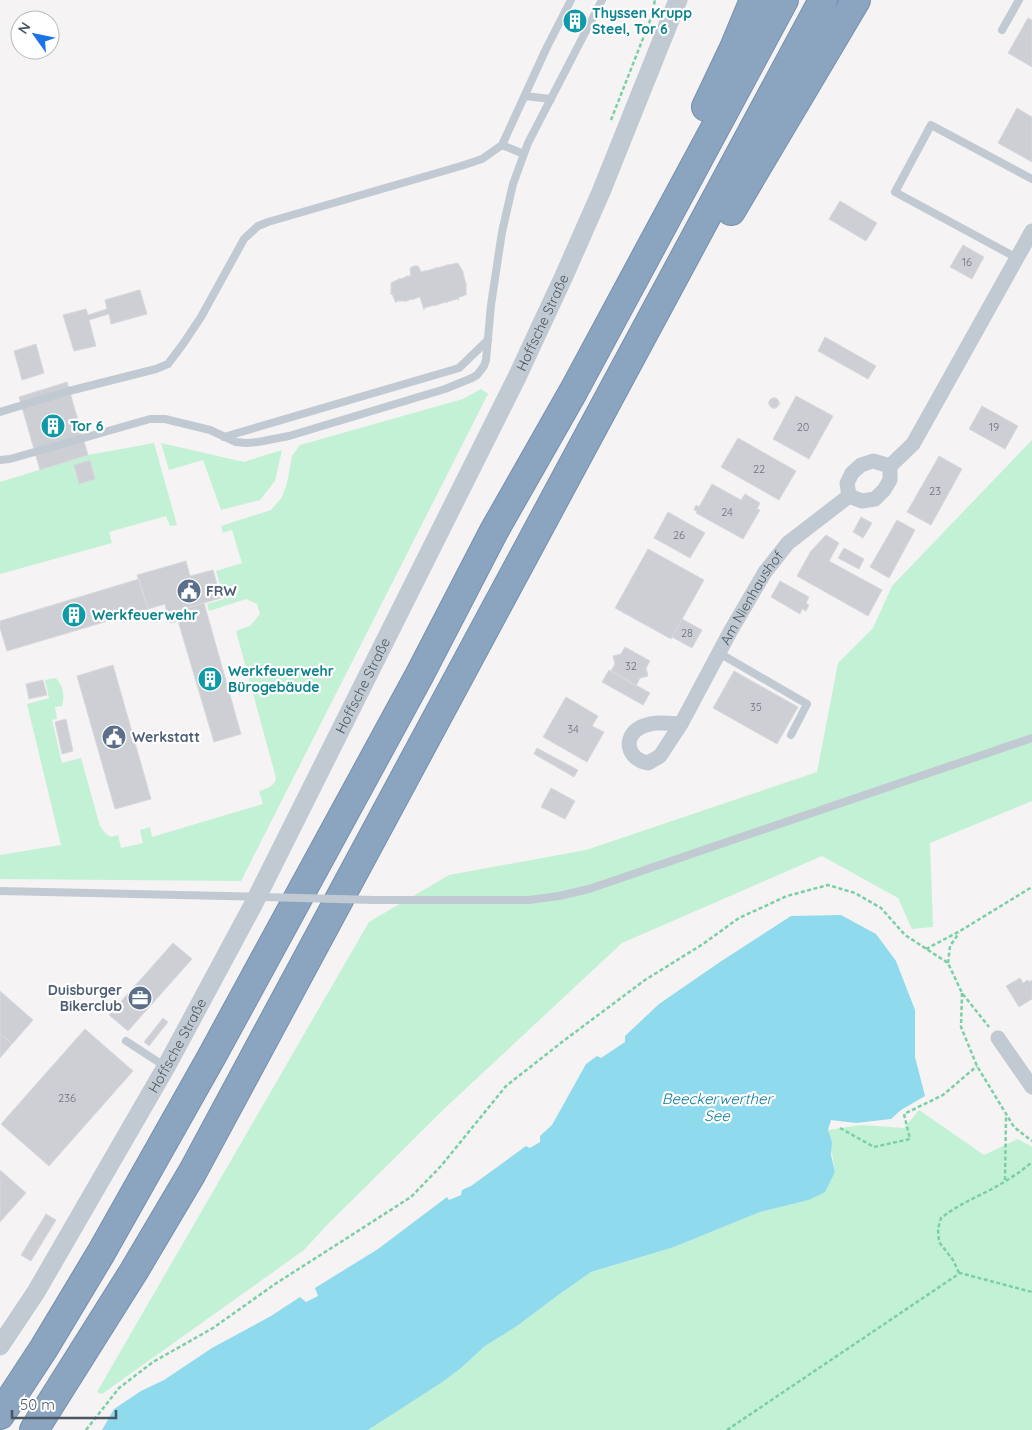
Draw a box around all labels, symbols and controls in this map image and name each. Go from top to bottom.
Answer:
place label: Thyssen Krupp Steel, Tor 6 [592,4,692,38]
building icon: Thyssen Krupp Steel, Tor 6 [562,8,588,34]
north arrow [10,10,60,60]
text: N [14,19,34,37]
house number: 16 [962,255,972,269]
street label: Hoffsche Straße [512,271,573,374]
building icon: Tor 6 [40,413,66,439]
place label: Tor 6 [70,417,104,435]
house number: 20 [797,420,809,434]
house number: 19 [989,420,999,434]
house number: 22 [753,462,765,476]
house number: 23 [929,484,941,498]
house number: 24 [721,505,733,519]
house number: 26 [673,528,685,542]
street label: Am Nienhaushof [716,547,787,648]
public building icon: FRW [176,578,202,604]
place label: FRW [206,582,237,600]
building icon: Werkfeuerwehr [61,602,87,628]
place label: Werkfeuerwehr [92,606,198,624]
house number: 28 [681,626,693,640]
street label: Hoffsche Straße [331,635,394,737]
house number: 32 [625,659,637,673]
place label: Werkfeuerwehr Bürogebäude [228,662,334,696]
building icon: Werkfeuerwehr Bürogebäude [197,666,223,692]
house number: 35 [750,700,762,714]
house number: 34 [567,722,579,736]
public building icon: Werkstatt [101,724,127,750]
place label: Werkstatt [132,728,200,746]
place label: Duisburger Bikerclub [48,981,122,1015]
office icon: Duisburger Bikerclub [127,985,153,1011]
street label: Hoffsche Straße [144,995,210,1096]
water label: Beeckerwerther See [662,1089,774,1125]
house number: 236 [58,1091,76,1105]
scale bar [12,1388,116,1420]
text: 50 m [20,1395,55,1414]

